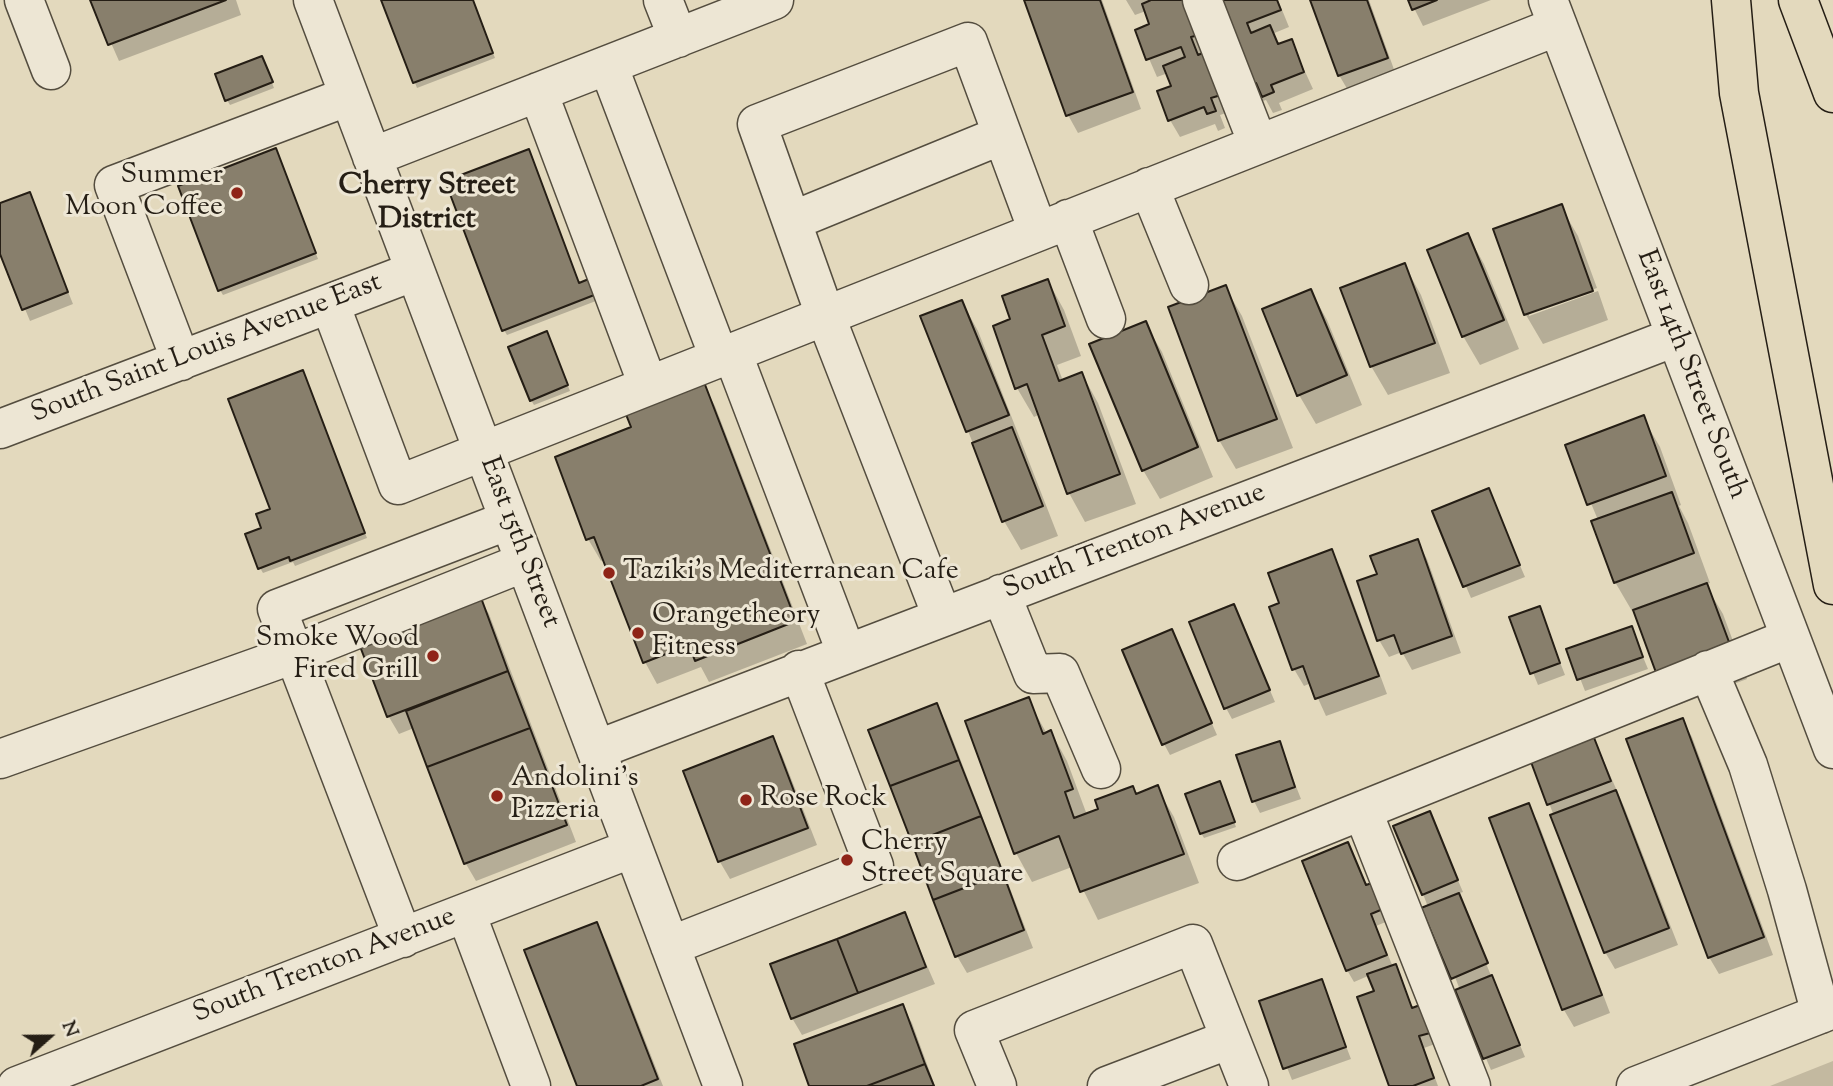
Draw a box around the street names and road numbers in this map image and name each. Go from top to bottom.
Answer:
street label: East 14th Street South [1627,246,1753,504]
street label: South Saint Louis Avenue East [27,268,387,432]
street label: East 15th Street [470,453,566,633]
street label: South Trenton Avenue [999,477,1271,609]
street label: South Trenton Avenue [189,901,461,1033]

